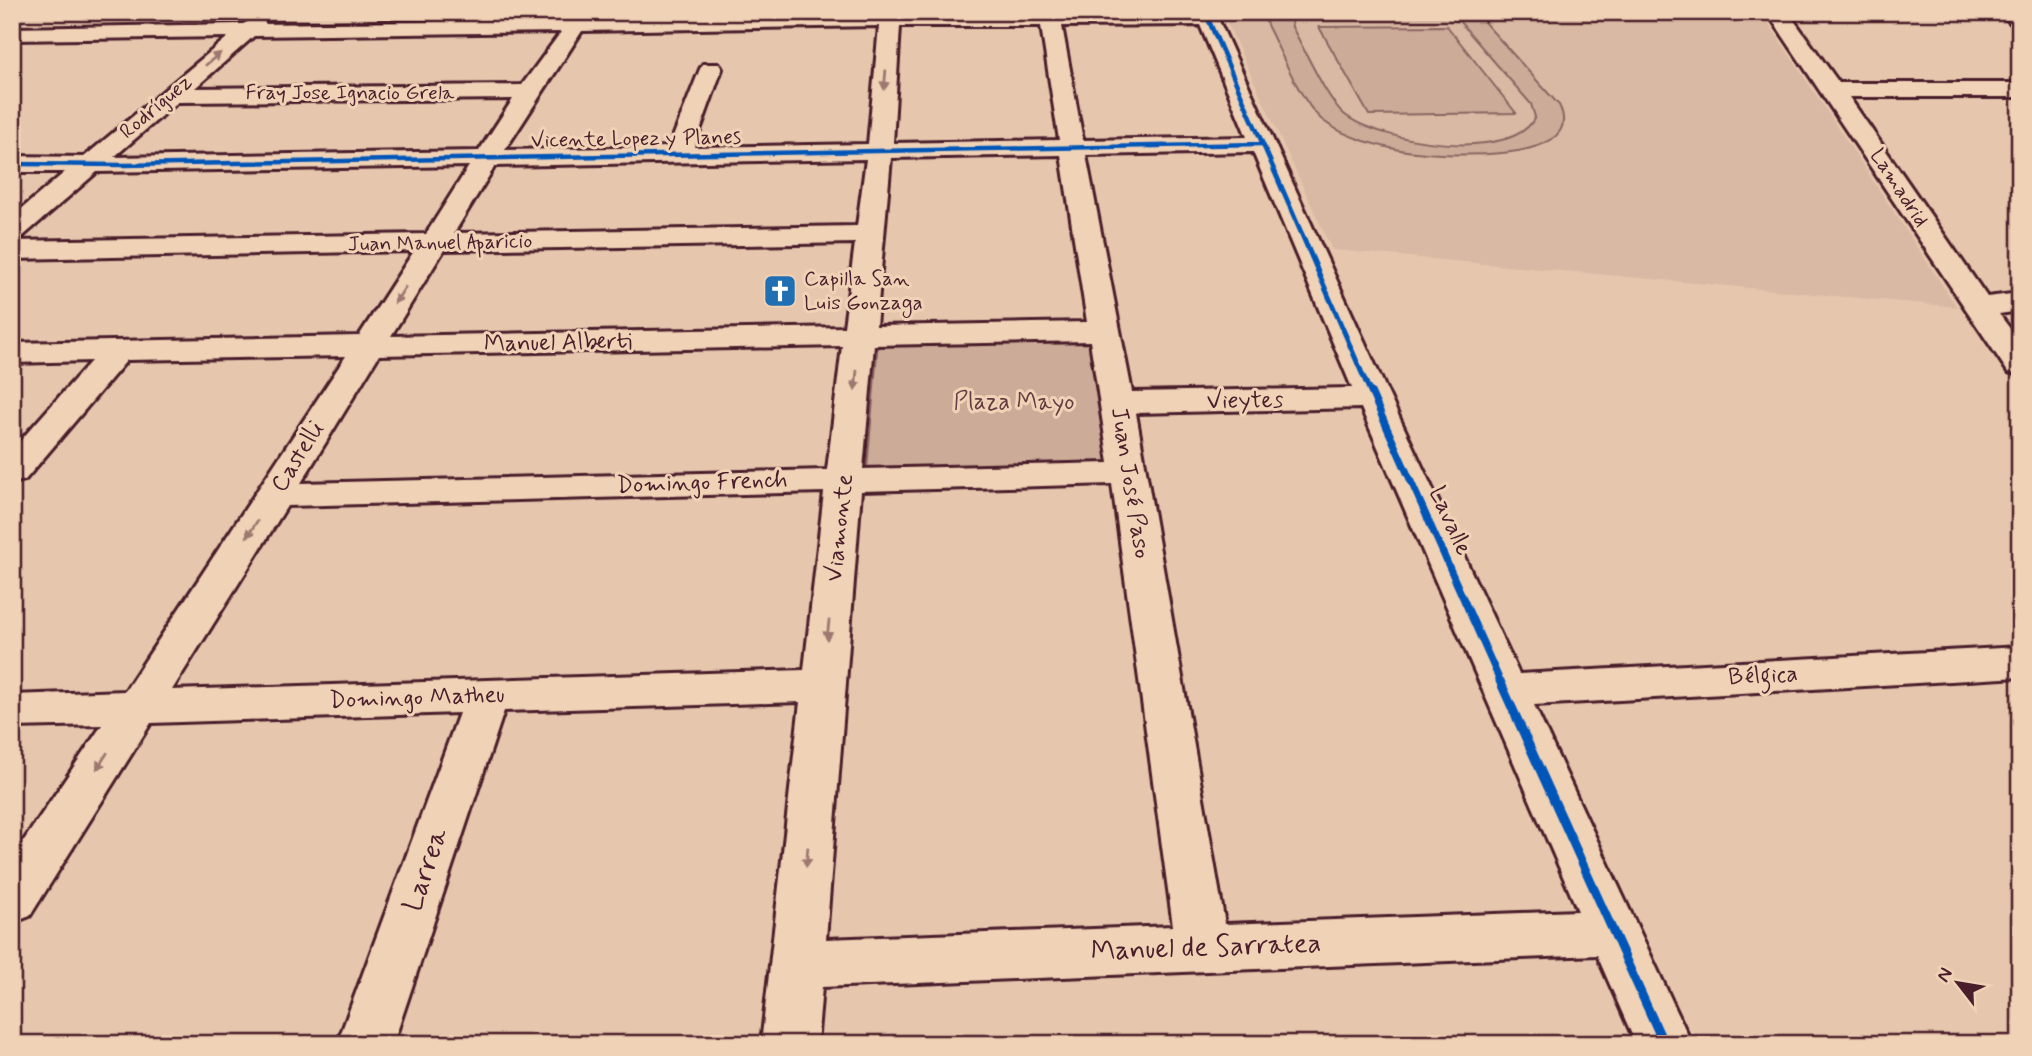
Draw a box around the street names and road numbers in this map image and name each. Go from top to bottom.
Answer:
street label: Rodríguez [114,68,198,146]
street label: Fray Jose Ignacio Grela [246,79,455,107]
street label: Vicente Lopez y Planes [531,123,741,155]
street label: Lamadrid [1863,143,1935,233]
street label: Juan Manuel Aparicio [348,227,533,260]
street label: Manuel Alberti [484,326,632,360]
street label: Vieytes [1206,385,1284,417]
street label: Juan José Paso [1103,405,1157,561]
street label: Castelli [264,416,332,498]
street label: Domingo French [616,465,788,501]
street label: Viamonte [819,472,861,584]
street label: Lavalle [1421,482,1479,560]
street label: Bélgica [1727,659,1799,696]
street label: Domingo Matheu [329,679,505,717]
street label: Larrea [395,823,458,917]
street label: Manuel de Sarratea [1090,925,1322,971]

